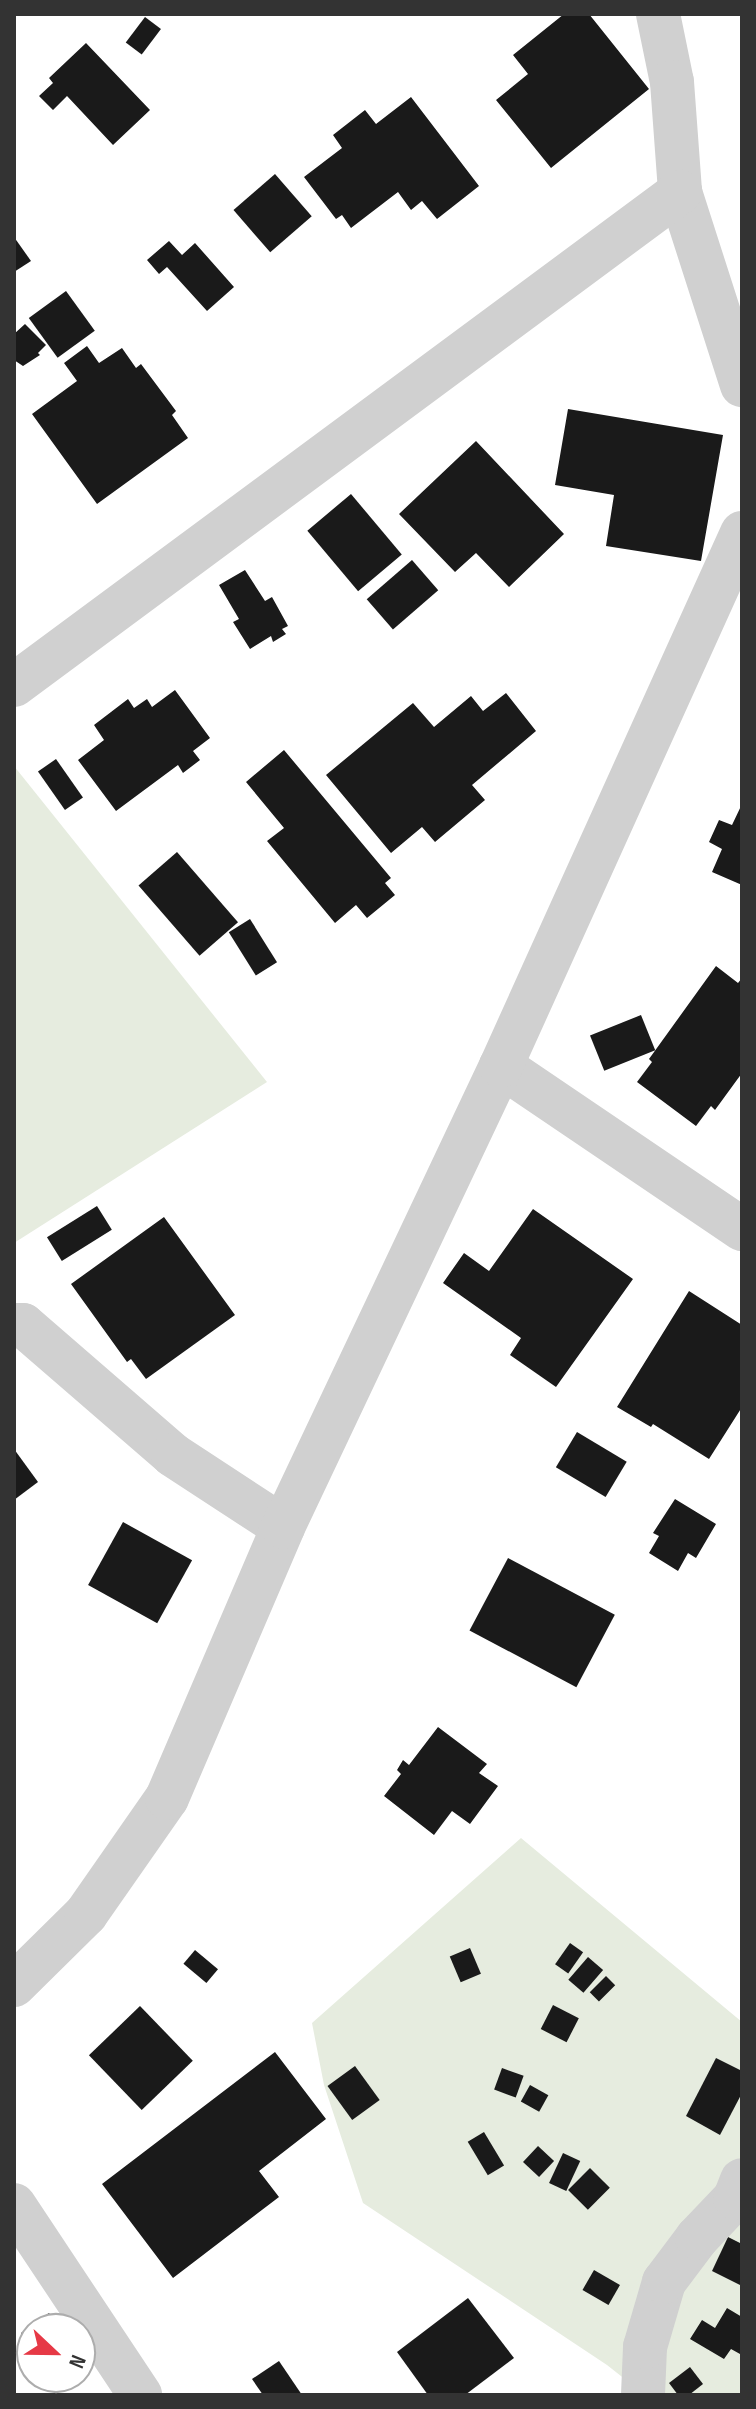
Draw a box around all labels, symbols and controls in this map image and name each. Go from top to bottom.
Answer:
north arrow [16,2313,96,2393]
text: N [62,2351,92,2372]

